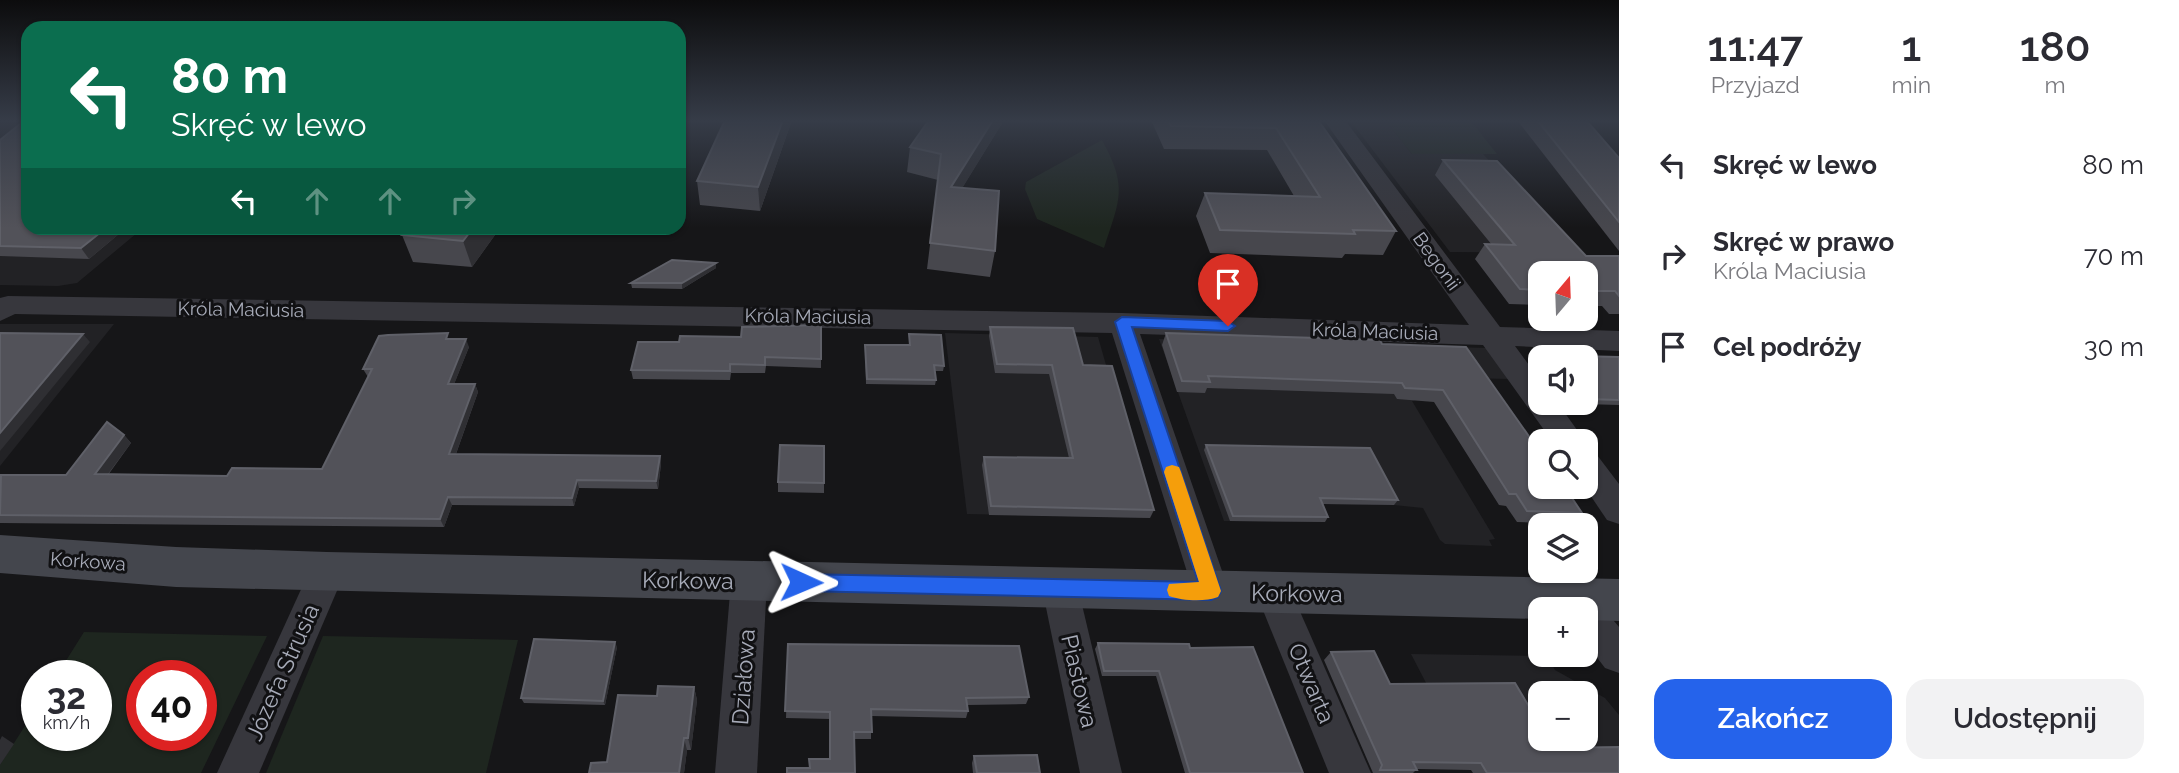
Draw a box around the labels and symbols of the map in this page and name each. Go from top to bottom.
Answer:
street label: Begonii [1409,228,1465,294]
pin [1198,254,1258,326]
north arrow [1528,261,1598,331]
street label: Króla Maciusia [177,297,305,321]
street label: Króla Maciusia [744,304,872,328]
street label: Króla Maciusia [1311,318,1439,344]
position arrow [764,545,838,619]
street label: Korkowa [49,547,127,575]
street label: Korkowa [642,566,734,594]
street label: Korkowa [1251,579,1343,607]
street label: Józefa Strusia [240,600,324,744]
street label: Działowa [726,628,760,726]
street label: Piastowa [1056,632,1104,730]
street label: Otwarta [1283,639,1341,727]
speed limit sign: 40 [126,660,217,751]

